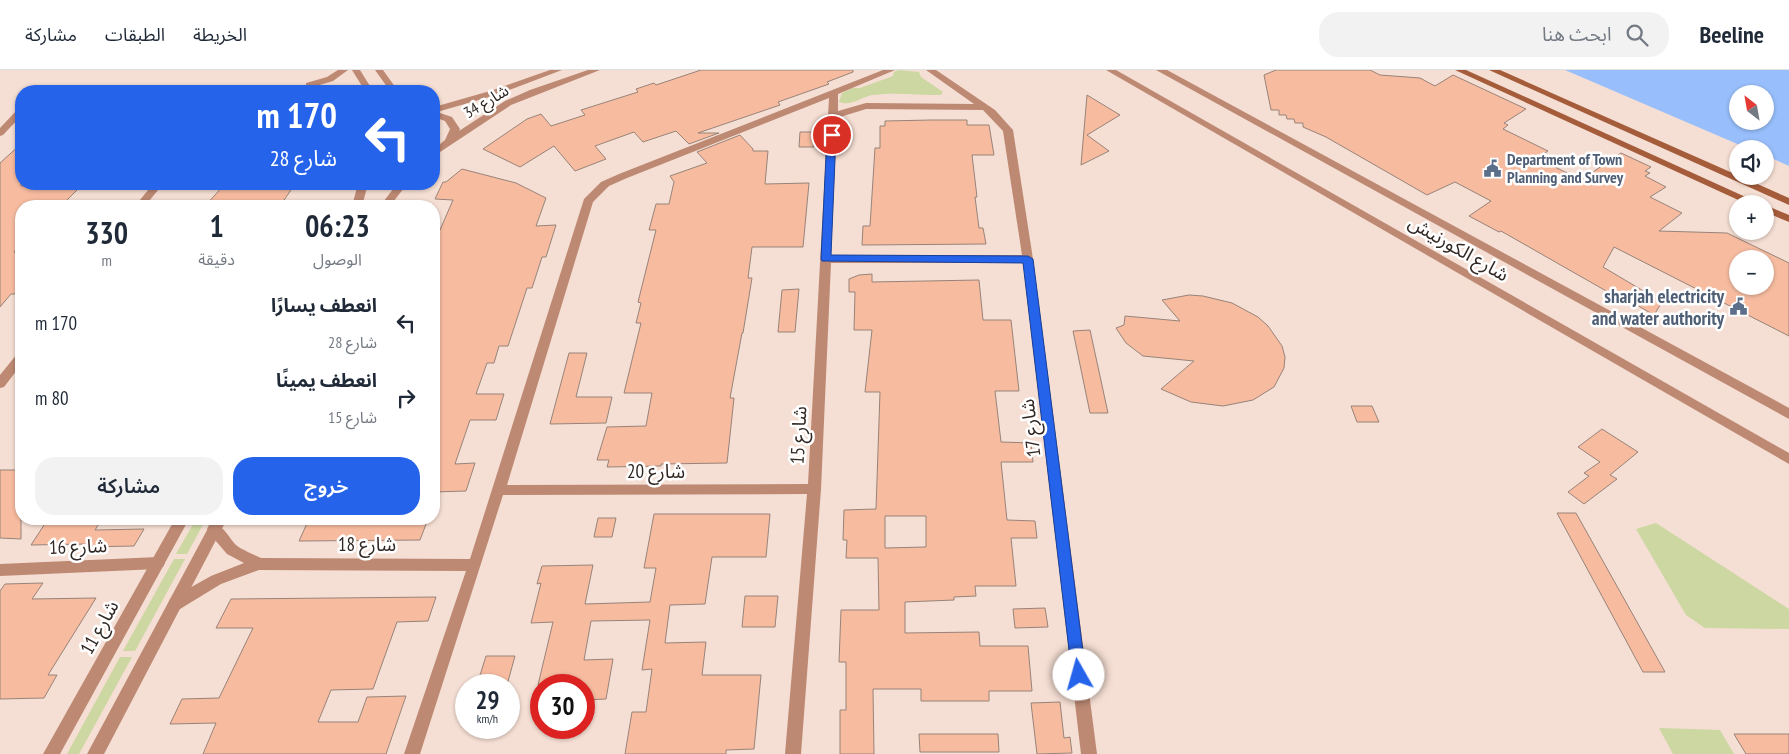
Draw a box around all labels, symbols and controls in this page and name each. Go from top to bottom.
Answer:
search box [1319,12,1669,57]
text: Beeline [1699,19,1764,50]
icon: search [1623,21,1651,49]
text: ابحث هنا [1542,22,1611,46]
text: مشاركة [25,23,77,46]
text: الطبقات [105,23,165,46]
text: الخريطة [193,23,247,46]
street label: شارع 34 [460,80,514,125]
north arrow [1729,85,1774,130]
map controls [1729,85,1774,295]
text: 170 m [256,92,337,138]
icon: left [355,105,420,170]
pin [811,114,853,156]
icon: arrive [818,121,846,149]
button: sound [1729,140,1774,185]
text: شارع 28 [270,144,337,172]
place label: Department of Town Planning and Survey [1507,149,1624,187]
public building icon: Department of Town Planning and Survey [1483,158,1503,178]
button: + [1729,195,1774,240]
text: 1 [209,206,224,245]
text: 06:23 [305,206,370,245]
street label: شارع الكورنيش [1404,210,1513,288]
text: 330 [85,213,128,252]
text: دقيقة [198,249,235,269]
text: الوصول [313,249,362,269]
text: m [101,250,112,270]
button: − [1729,250,1774,295]
place label: sharjah electricity and water authority [1592,284,1724,330]
text: انعطف يسارًا [271,293,377,317]
public building icon: sharjah electricity and water authority [1728,297,1748,317]
icon: left [392,309,420,337]
text: 170 m [35,311,77,335]
text: شارع 28 [328,332,377,352]
text: انعطف يمينًا [276,368,377,392]
icon: right [392,384,420,412]
text: 80 m [35,386,69,410]
street label: شارع 17 [1015,397,1047,458]
street label: شارع 15 [784,405,814,465]
text: شارع 15 [328,407,377,427]
button: مشاركة [35,457,223,515]
button: خروج [233,457,420,515]
street label: شارع 20 [627,459,685,485]
street label: شارع 18 [338,532,396,558]
street label: شارع 16 [49,533,108,561]
street label: شارع 11 [74,596,125,659]
position arrow [1052,648,1104,700]
speed limit sign: 30 [530,674,595,739]
text: 29 [476,684,499,716]
text: km/h [477,711,498,726]

